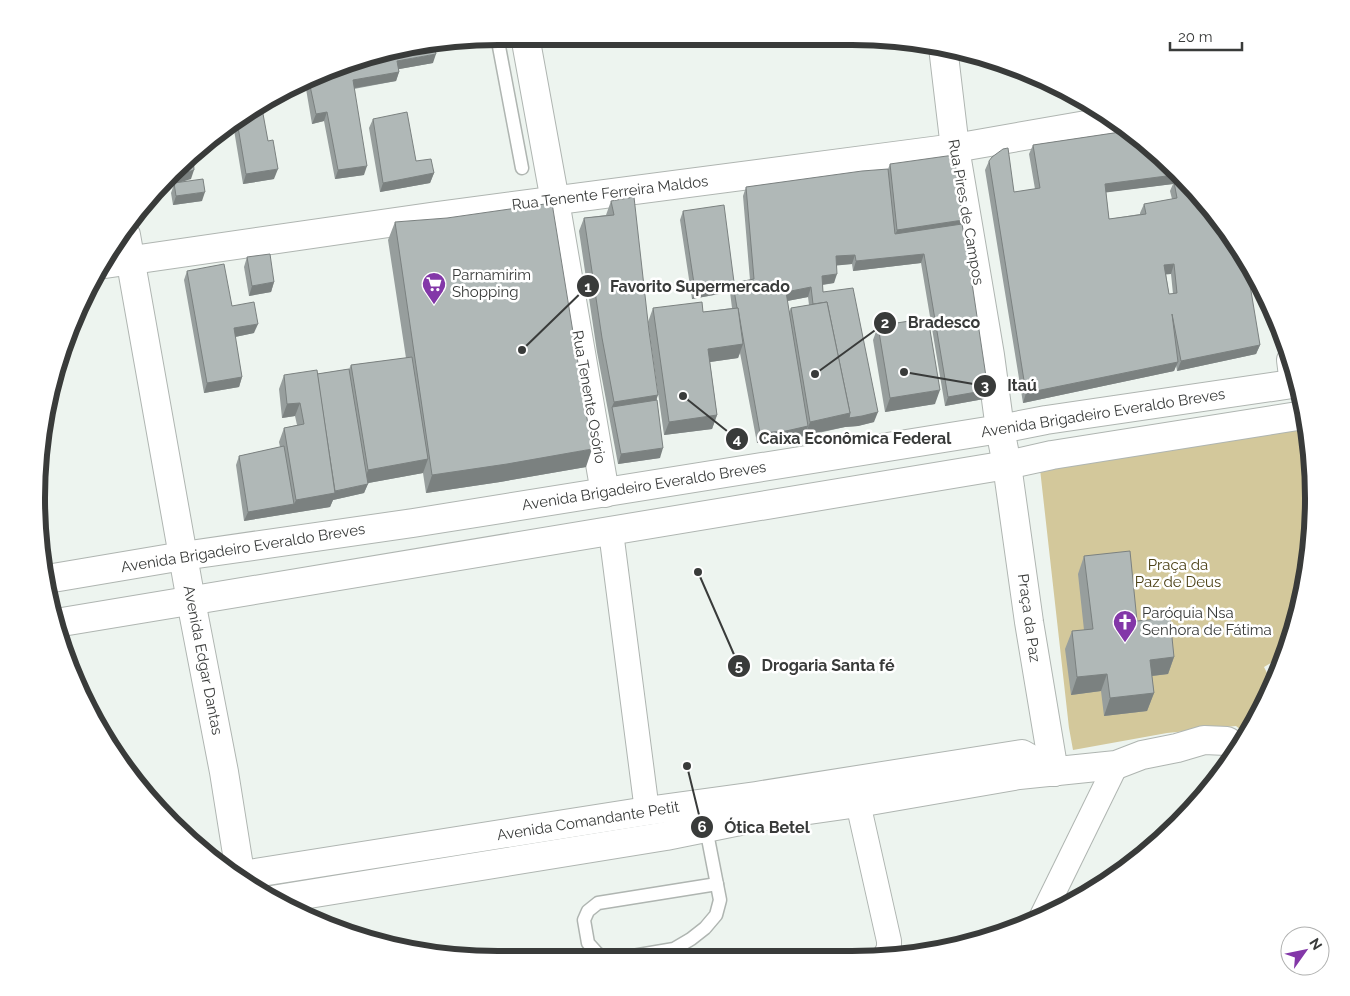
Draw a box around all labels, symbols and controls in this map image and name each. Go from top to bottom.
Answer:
scale bar [1170,20,1242,52]
text: 20 m [1178,28,1213,46]
street label: Rua Pires de Campos [944,138,988,286]
street label: Rua Tenente Ferreira Maldos [511,172,709,214]
place label: Parnamirim Shopping [452,266,531,301]
supermarket icon: Parnamirim Shopping [421,271,447,305]
callout: Favorito Supermercado [575,271,800,302]
text: Favorito Supermercado [610,277,790,296]
text: 1 [584,278,592,296]
callout: Bradesco [873,307,990,338]
text: Bradesco [908,313,981,332]
text: 2 [881,314,889,332]
street label: Rua Tenente Osório [568,329,610,465]
callout: Itaú [972,370,1047,401]
text: Itaú [1007,376,1037,395]
text: 3 [981,377,989,395]
street label: Avenida Brigadeiro Everaldo Breves [980,385,1226,441]
callout: Caixa Econômica Federal [724,423,962,454]
text: Caixa Econômica Federal [759,429,952,448]
text: 4 [733,430,742,448]
street label: Avenida Brigadeiro Everaldo Breves [521,458,767,514]
street label: Avenida Brigadeiro Everaldo Breves [120,520,366,576]
park label: Praça da Paz de Deus [1135,556,1221,591]
street label: Praça da Paz [1014,573,1044,663]
street label: Avenida Edgar Dantas [180,584,226,736]
place label: Paróquia Nsa Senhora de Fátima [1142,604,1272,639]
church icon: Paróquia Nsa Senhora de Fátima [1112,609,1138,643]
callout: Drogaria Santa fé [727,650,905,681]
text: Drogaria Santa fé [762,656,895,675]
text: 5 [735,657,743,675]
street label: Avenida Comandante Petit [496,798,680,844]
callout: Ótica Betel [690,812,820,843]
text: Ótica Betel [724,817,811,837]
text: 6 [697,818,707,836]
north arrow [1280,926,1330,976]
text: N [1306,935,1326,953]

